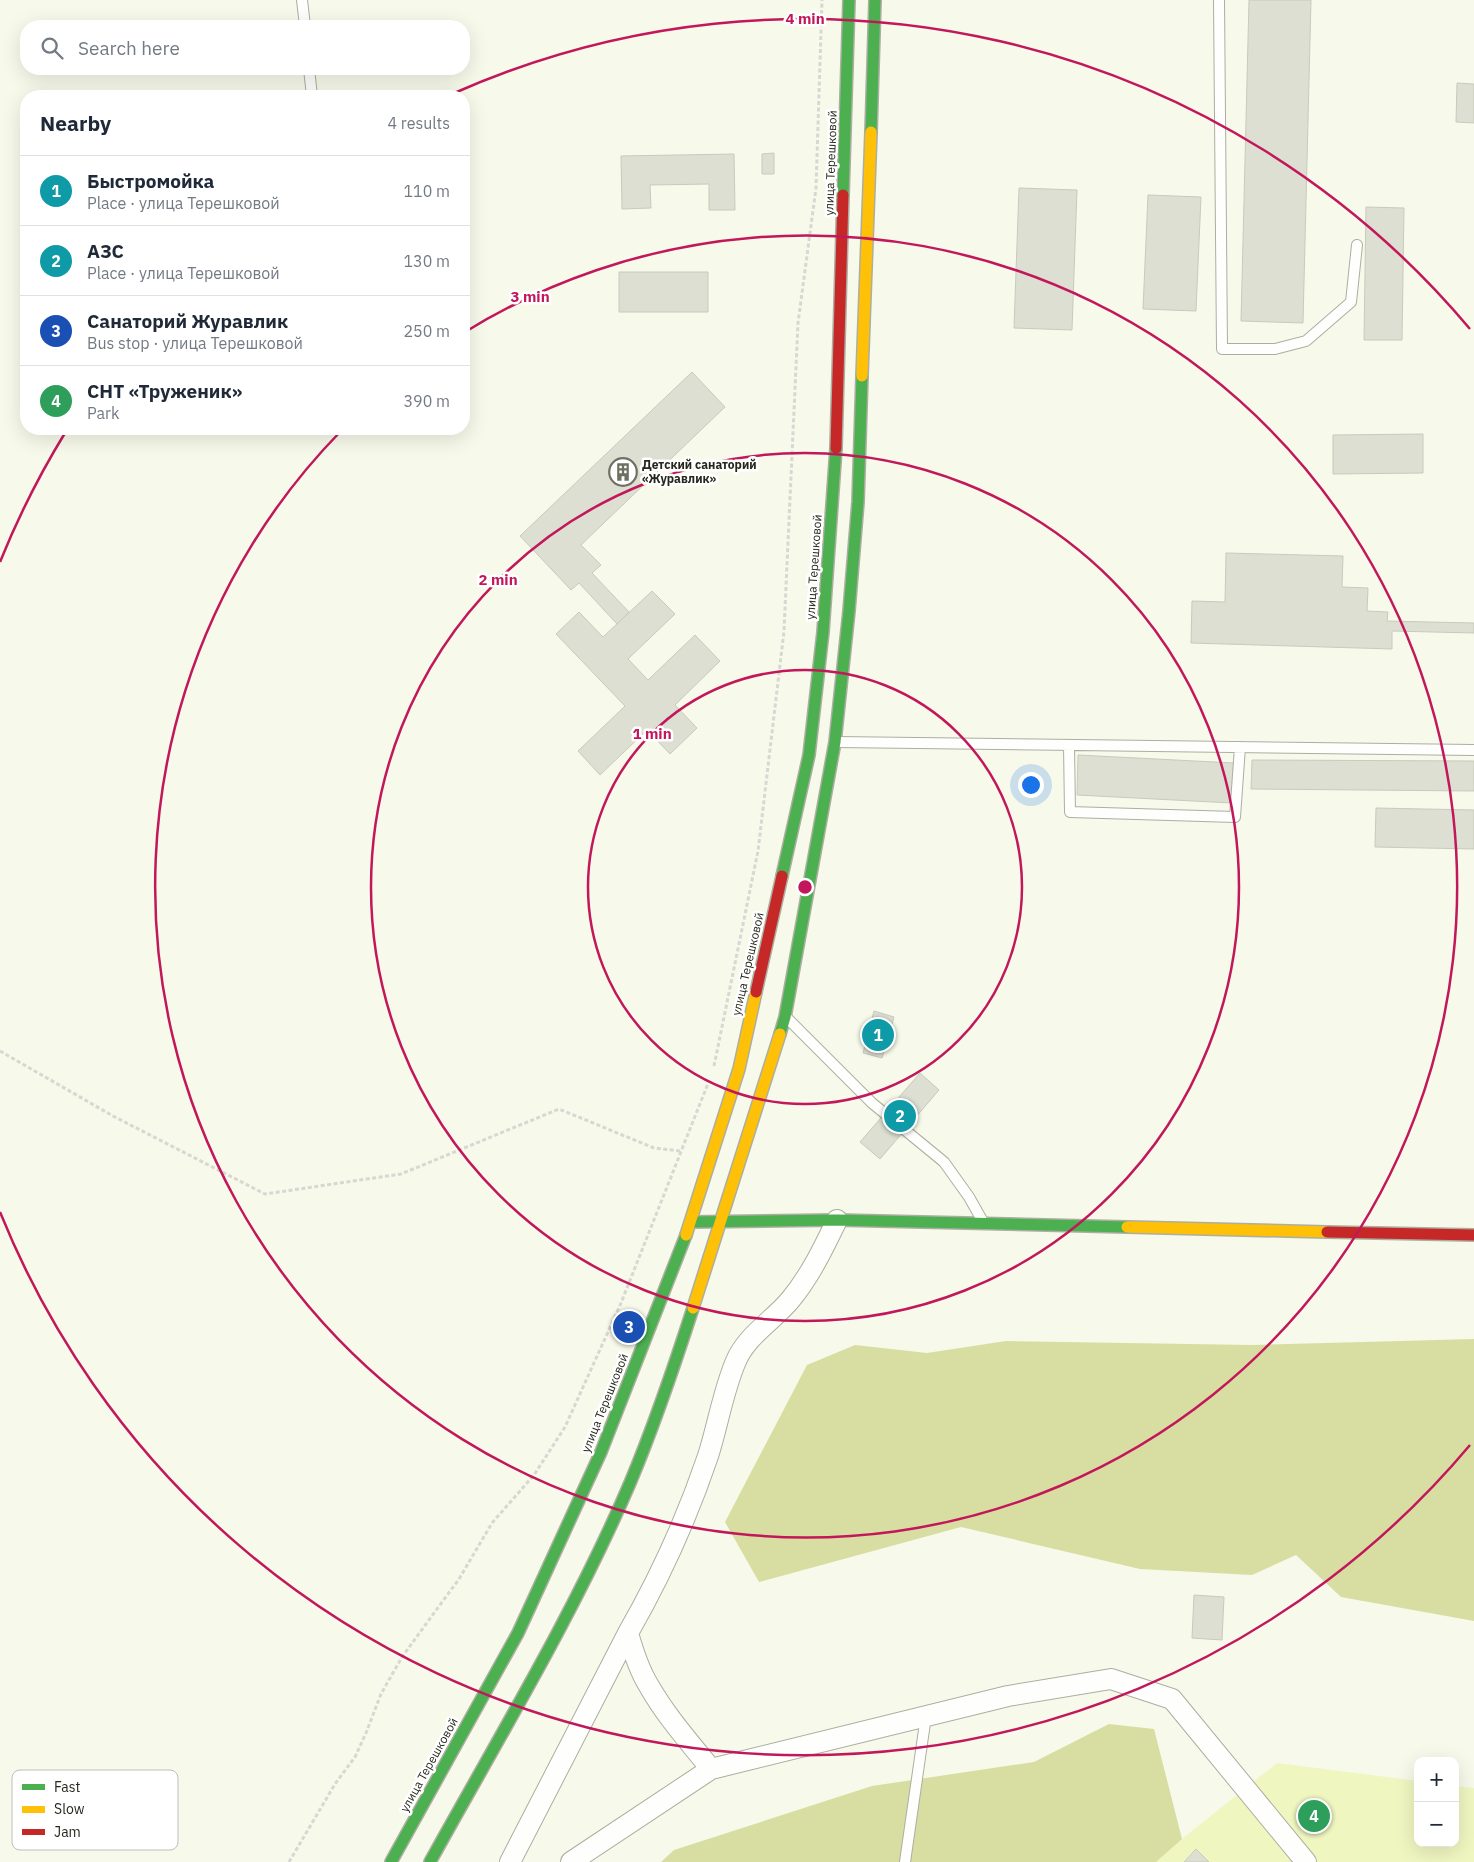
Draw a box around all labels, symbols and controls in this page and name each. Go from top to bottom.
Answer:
text: 4 min [785,9,825,28]
search box [20,20,470,75]
icon: search [38,34,66,62]
text: Search here [78,36,180,60]
text: Nearby [40,109,111,137]
street label: улица Терешковой [821,110,840,216]
text: 4 results [387,113,450,133]
text: Быстромойка [87,169,214,193]
text: 1 [51,181,61,201]
text: 110 m [403,181,450,201]
text: Place · улица Терешковой [87,193,280,213]
text: АЗС [87,239,124,263]
text: 2 [51,251,61,271]
text: 130 m [403,251,450,271]
text: Place · улица Терешковой [87,263,280,283]
text: 3 min [510,287,550,306]
text: Санаторий Журавлик [87,309,288,333]
text: 3 [51,321,61,341]
text: 250 m [403,321,450,341]
text: Bus stop · улица Терешковой [87,333,303,353]
text: СНТ «Труженик» [87,379,242,403]
text: 4 [51,391,61,411]
text: 390 m [403,391,450,411]
text: Park [87,403,119,423]
building icon: Детский санаторий «Журавлик» [608,457,638,487]
place label: Детский санаторий «Журавлик» [642,457,757,486]
street label: улица Терешковой [802,514,825,620]
text: 2 min [478,570,518,589]
text: 1 min [632,724,672,743]
your location [1018,772,1044,798]
centre of rings [796,878,814,896]
street label: улица Терешковой [728,911,767,1017]
pin: 1 [862,1016,894,1054]
pin: 2 [884,1097,916,1135]
pin: 3 [613,1308,645,1346]
street label: улица Терешковой [578,1351,631,1455]
street label: улица Терешковой [396,1715,461,1815]
map controls [1414,1757,1459,1847]
button: + [1414,1757,1459,1802]
legend [12,1770,178,1850]
text: Fast [54,1778,80,1796]
pin: 4 [1298,1797,1330,1835]
text: Slow [54,1800,85,1818]
button: − [1414,1802,1459,1847]
text: Jam [54,1823,81,1841]

